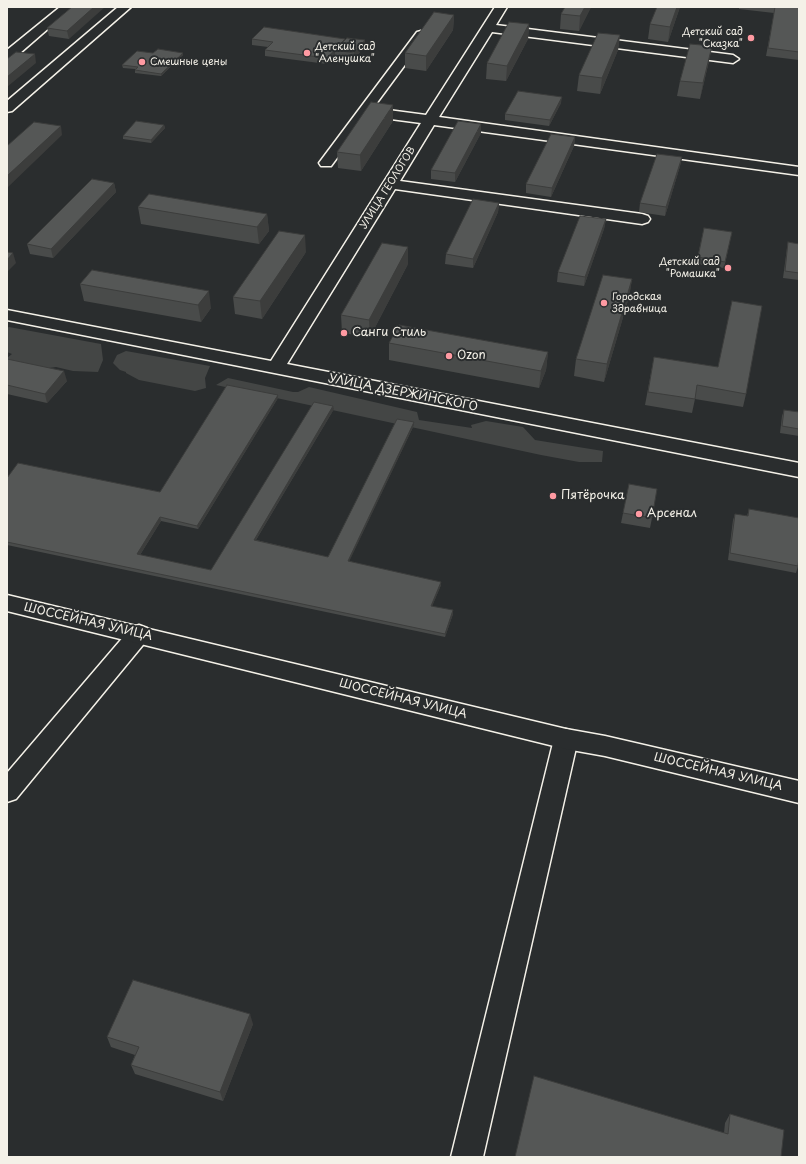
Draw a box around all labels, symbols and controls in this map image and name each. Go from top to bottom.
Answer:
place label: Детский сад "Сказка" [683,26,743,50]
marker: Детский сад "Сказка" [746,33,756,43]
place label: Детский сад "Аленушка" [315,41,375,64]
marker: Детский сад "Аленушка" [302,48,312,58]
place label: Смешные цены [150,56,227,68]
marker: Смешные цены [137,57,147,67]
street label: УЛИЦА ГЕОЛОГОВ [358,145,418,231]
place label: Детский сад "Ромашка" [660,256,720,280]
marker: Детский сад "Ромашка" [723,263,733,273]
place label: Городская Здравница [612,291,667,314]
marker: Городская Здравница [599,298,609,308]
place label: Санги Стиль [352,326,426,340]
marker: Санги Стиль [339,328,349,338]
place label: Ozon [457,349,486,363]
marker: Ozon [444,351,454,361]
street label: УЛИЦА ДЗЕРЖИНСКОГО [327,371,479,415]
place label: Пятёрочка [561,489,624,503]
marker: Пятёрочка [548,491,558,501]
place label: Арсенал [647,507,697,521]
marker: Арсенал [634,509,644,519]
street label: ШОССЕЙНАЯ УЛИЦА [22,600,154,644]
street label: ШОССЕЙНАЯ УЛИЦА [337,676,469,722]
street label: ШОССЕЙНАЯ УЛИЦА [652,750,784,794]

